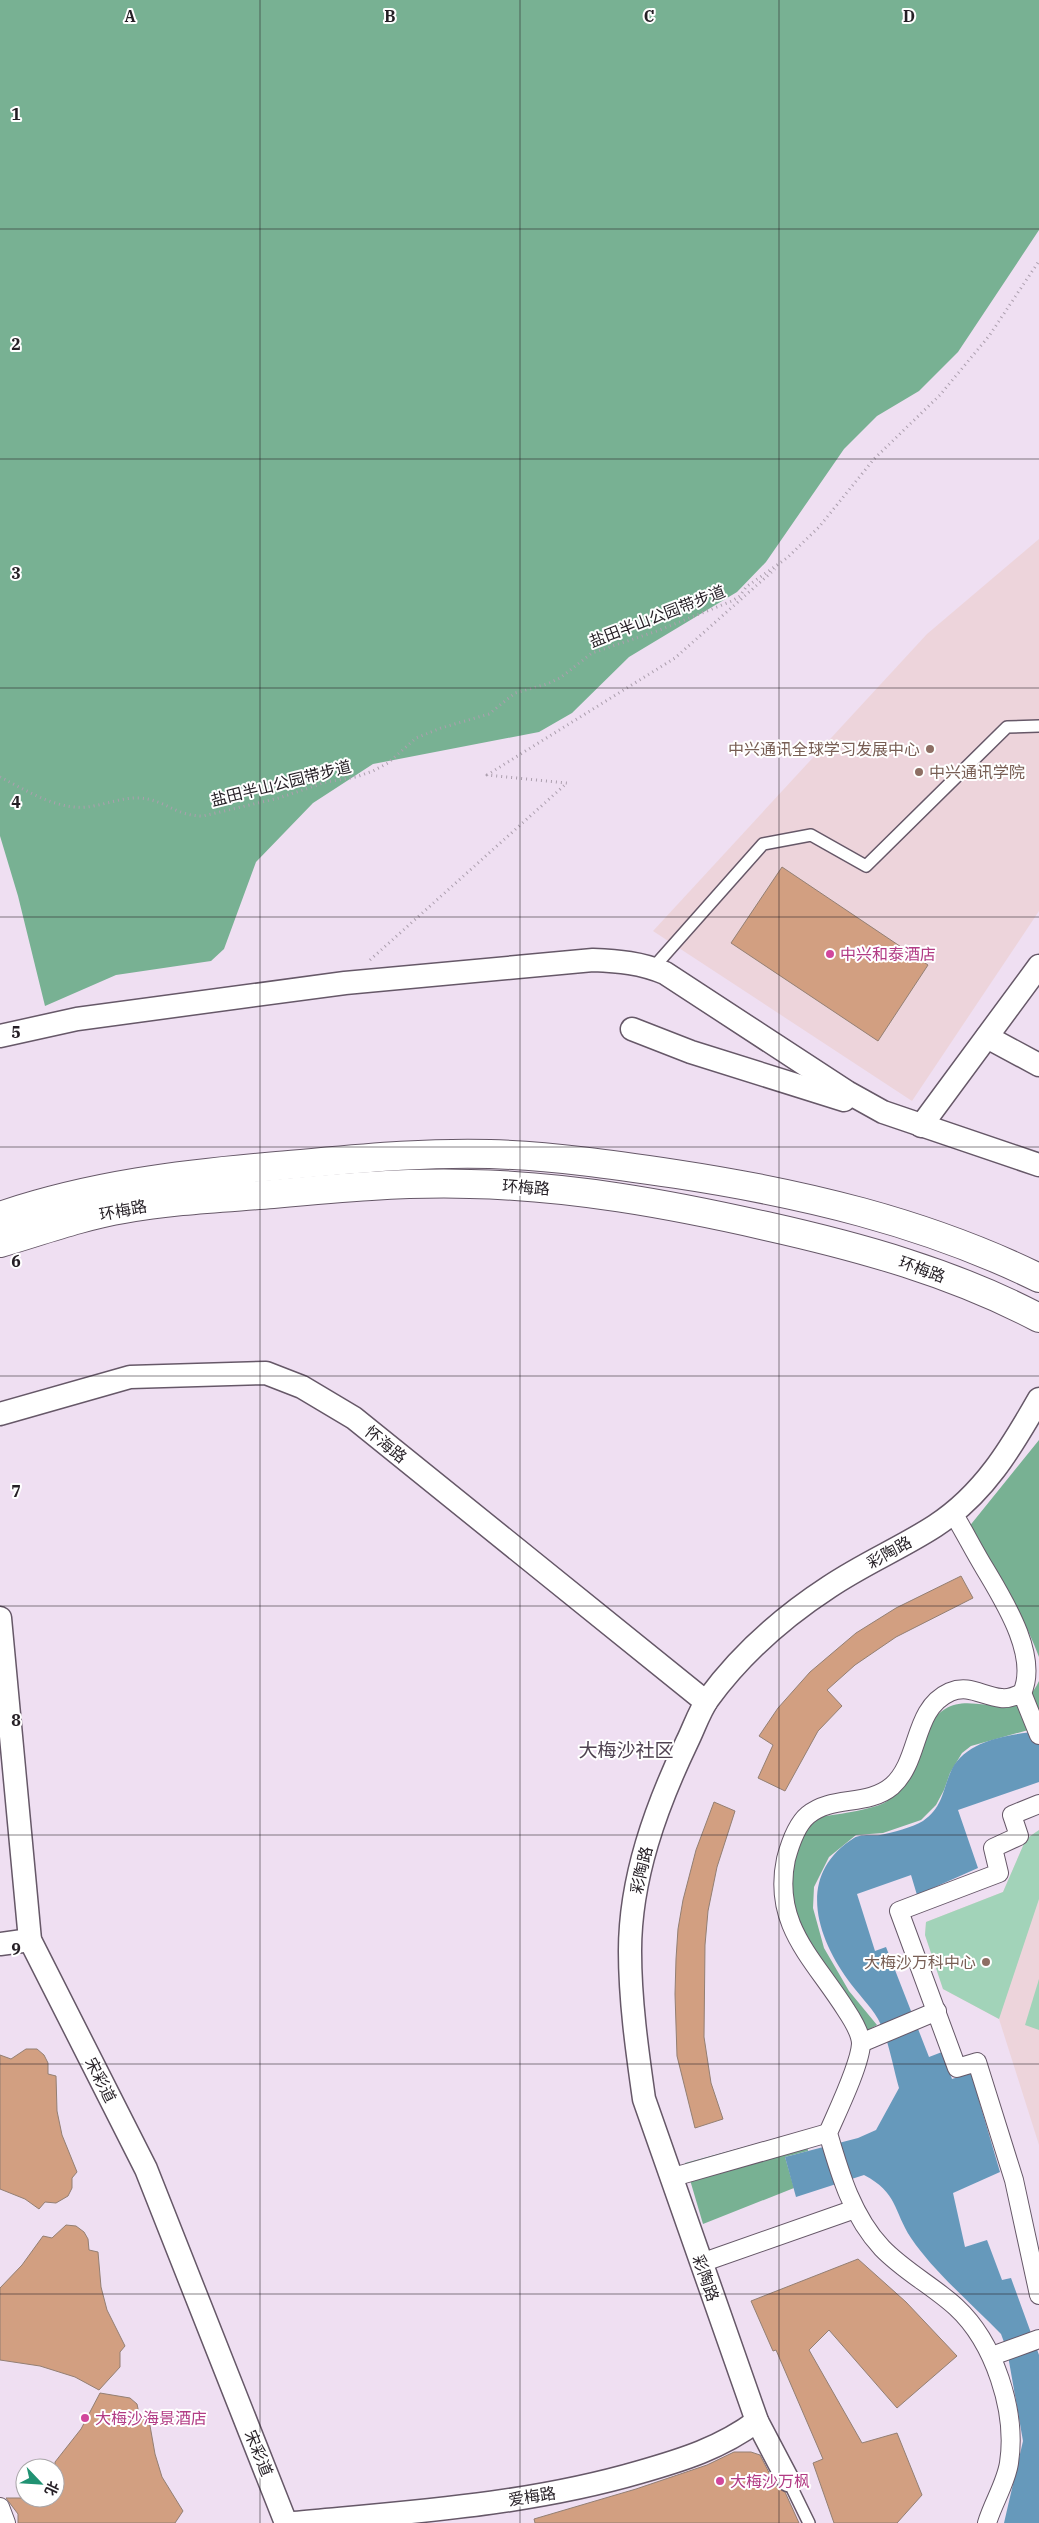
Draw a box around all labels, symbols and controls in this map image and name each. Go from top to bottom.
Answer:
text: A [124,6,136,26]
text: B [384,6,396,26]
text: C [644,6,654,26]
text: D [903,6,915,26]
text: 1 [11,104,21,124]
text: 2 [11,334,21,354]
text: 3 [11,563,21,583]
street label: 盐田半山公园带步道 [586,581,728,651]
place label: 中兴通讯全球学习发展中心 [728,739,920,759]
marker: 中兴通讯全球学习发展中心 [924,743,936,755]
street label: 盐田半山公园带步道 [209,756,353,810]
place label: 中兴通讯学院 [929,762,1025,782]
marker: 中兴通讯学院 [913,766,925,778]
text: 4 [11,792,21,812]
place label: 中兴和泰酒店 [840,944,936,964]
marker: 中兴和泰酒店 [824,948,836,960]
text: 5 [11,1022,21,1042]
street label: 环梅路 [501,1175,551,1199]
street label: 环梅路 [98,1196,148,1224]
text: 6 [11,1251,21,1271]
street label: 环梅路 [896,1251,948,1287]
street label: 怀海路 [361,1421,411,1467]
text: 7 [11,1481,21,1501]
street label: 彩陶路 [863,1532,915,1572]
text: 8 [11,1710,21,1730]
district label: 大梅沙社区 [578,1738,674,1762]
street label: 彩陶路 [626,1844,656,1896]
text: 9 [11,1939,21,1959]
place label: 大梅沙万科中心 [864,1952,976,1972]
marker: 大梅沙万科中心 [980,1956,992,1968]
street label: 宋彩道 [81,2054,121,2106]
street label: 彩陶路 [688,2252,724,2304]
place label: 大梅沙海景酒店 [95,2408,207,2428]
marker: 大梅沙海景酒店 [79,2412,91,2424]
street label: 宋彩道 [241,2427,277,2479]
north arrow [15,2458,65,2508]
place label: 大梅沙万枫 [730,2471,810,2491]
marker: 大梅沙万枫 [714,2475,726,2487]
text: 北 [41,2478,63,2499]
street label: 爱梅路 [507,2482,557,2510]

